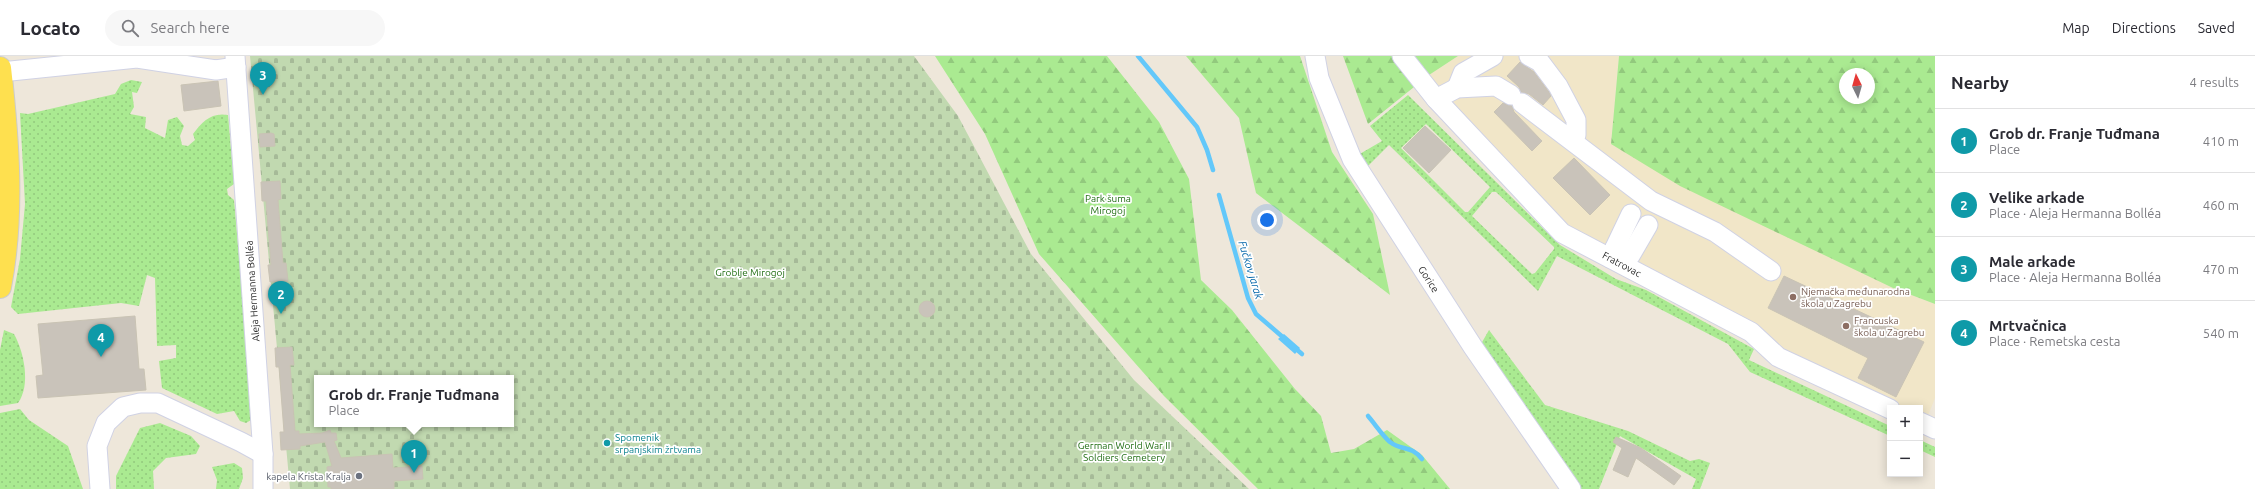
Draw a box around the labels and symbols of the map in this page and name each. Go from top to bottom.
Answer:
pin: 3 [250,62,276,95]
north arrow [1839,68,1875,104]
park label: Park šuma Mirogoj [1085,193,1131,216]
your location [1257,210,1277,230]
water label: Fučkov jarak [1236,239,1266,301]
street label: Aleja Hermanna Bolléa [243,240,262,342]
street label: Fratrovac [1601,250,1643,279]
street label: Gorice [1416,264,1441,294]
park label: Groblje Mirogoj [715,267,785,278]
pin: 2 [268,281,294,314]
place label: Njemačka međunarodna škola u Zagrebu [1801,286,1910,309]
marker: Njemačka međunarodna škola u Zagrebu [1788,292,1798,302]
place label: Francuska škola u Zagrebu [1854,315,1925,338]
marker: Francuska škola u Zagrebu [1841,321,1851,331]
pin: 4 [88,324,114,357]
place label: Spomenik srpanjskim žrtvama [615,432,701,455]
marker: Spomenik srpanjskim žrtvama [602,438,612,448]
pin: 1 [401,440,427,473]
park label: German World War II Soldiers Cemetery [1078,440,1170,463]
place label: kapela Krista Kralja [266,471,351,482]
marker: kapela Krista Kralja [354,471,364,481]

